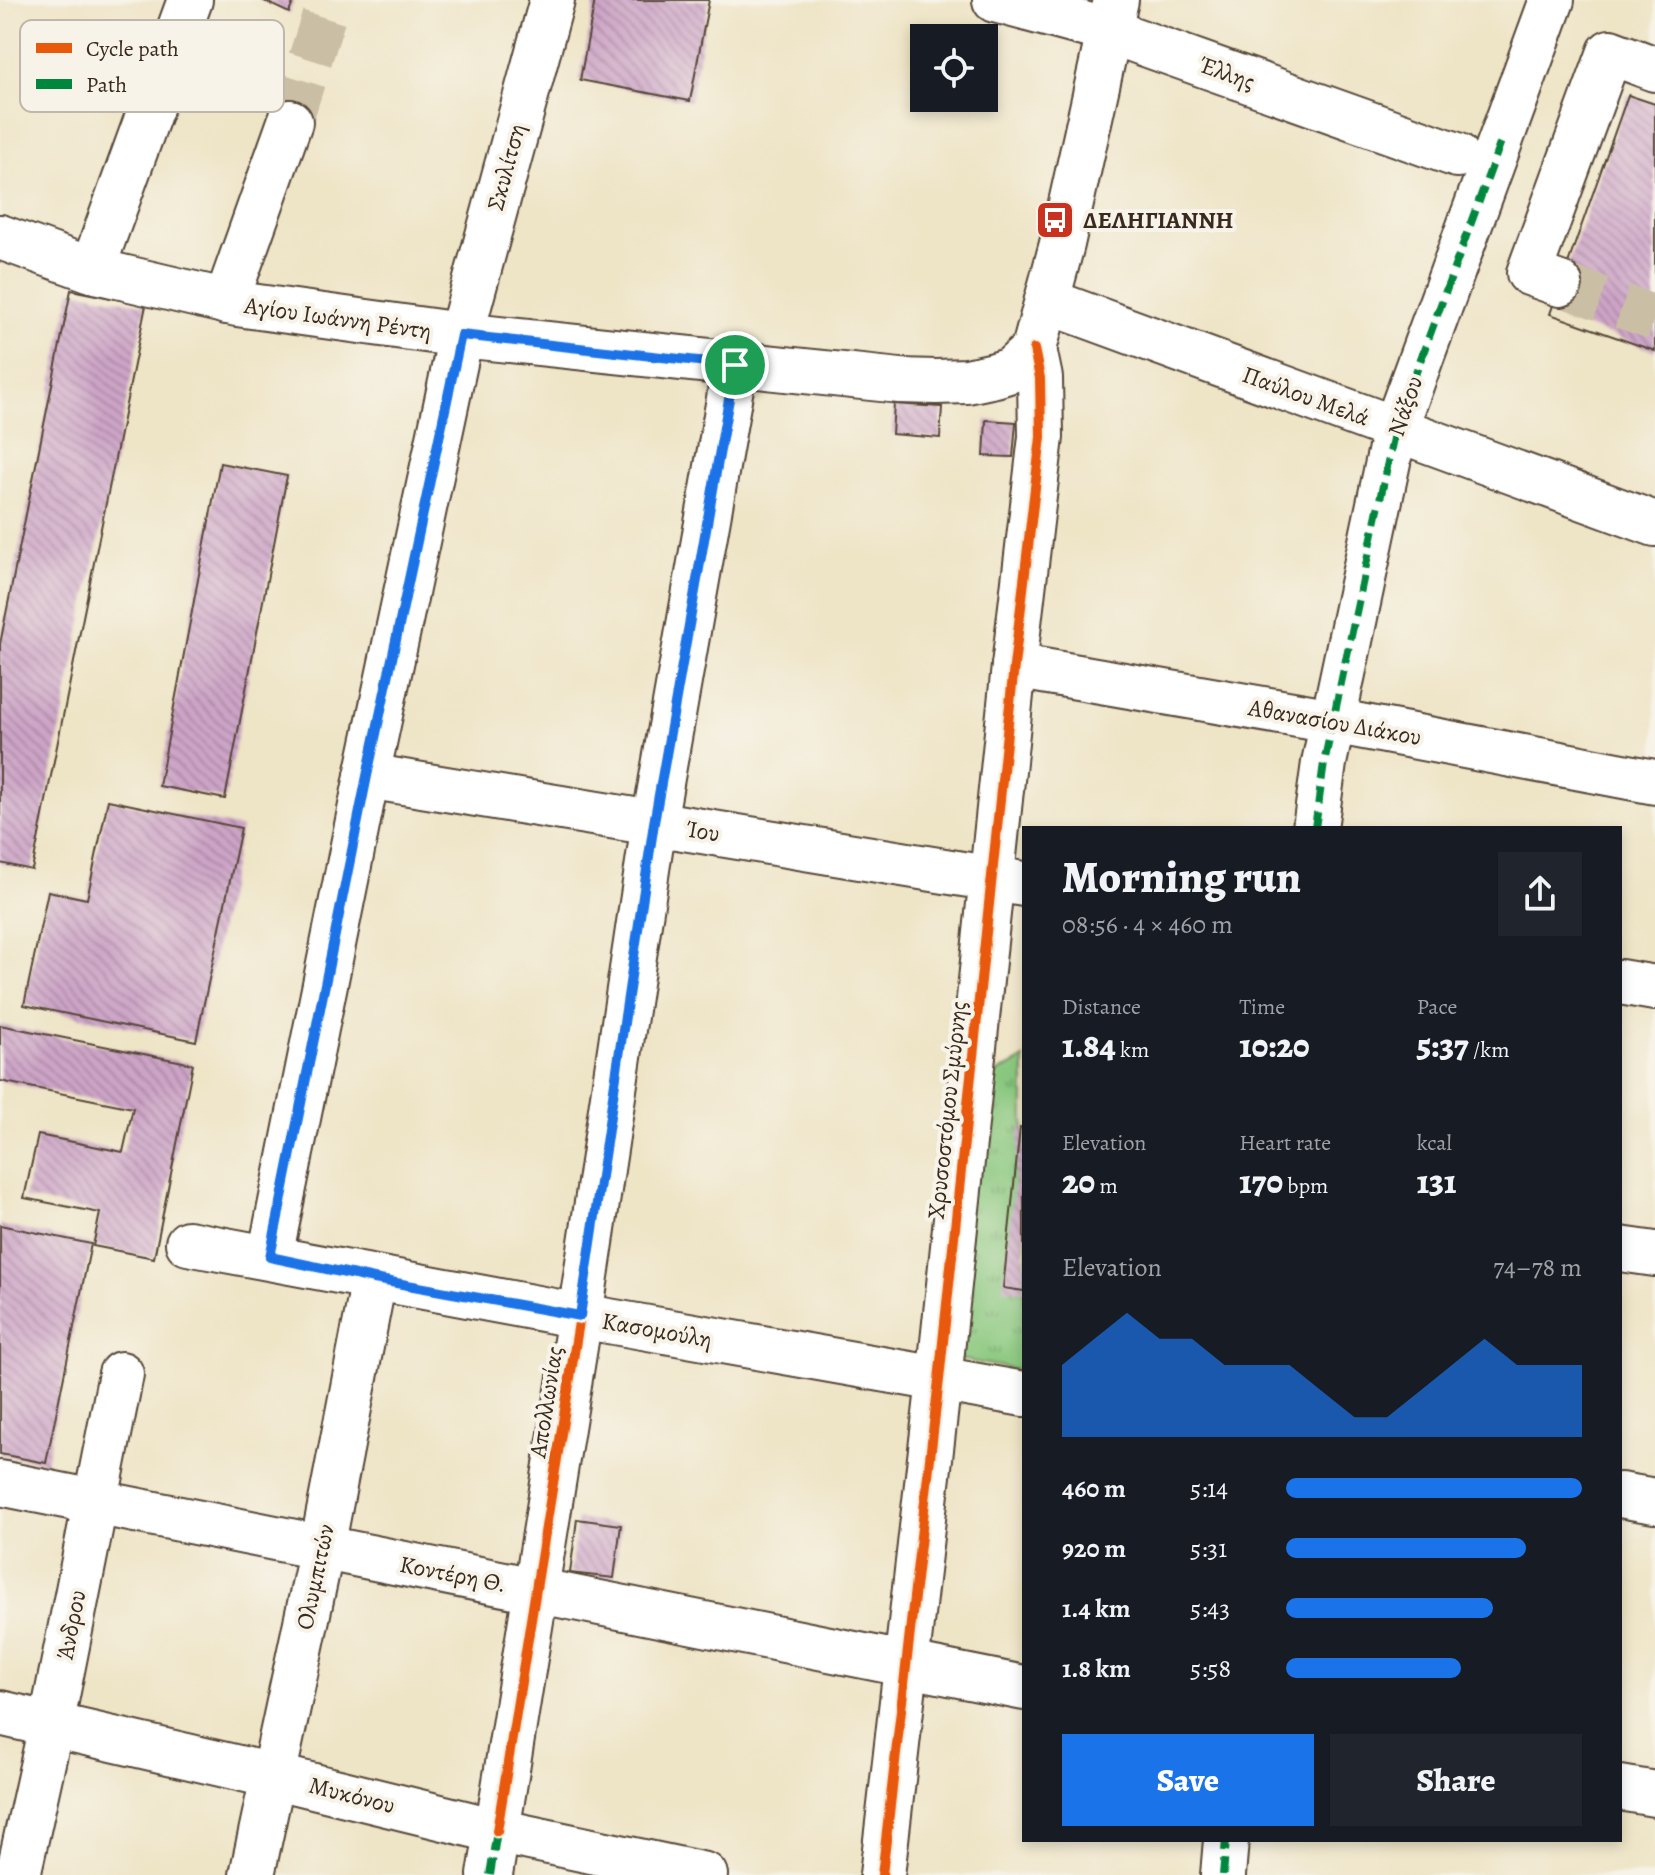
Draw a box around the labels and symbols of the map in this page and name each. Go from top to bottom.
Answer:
legend [20,20,284,112]
text: Cycle path [86,34,179,64]
street label: Έλλης [1195,48,1259,98]
text: Path [86,70,127,100]
street label: Σκυλίτση [479,120,533,214]
bus stop icon: ΔΕΛΗΓΙΑΝΝΗ [1034,199,1076,241]
place label: ΔΕΛΗΓΙΑΝΝΗ [1083,204,1234,236]
street label: Αγίου Ιωάννη Ρέντη [241,289,434,347]
pin [701,331,769,399]
street label: Παύλου Μελά [1238,358,1374,434]
street label: Νάξου [1380,371,1430,441]
street label: Αθανασίου Διάκου [1245,691,1424,753]
street label: Ίου [684,813,722,849]
street label: Χρυσοστόμου Σμύρνης [920,1000,974,1220]
street label: Κασομούλη [599,1305,715,1355]
street label: Απολλωνίας [521,1344,571,1461]
street label: Ολυμπιτών [288,1521,342,1633]
street label: Κοντέρη Θ. [397,1548,509,1600]
street label: Άνδρου [49,1587,93,1663]
street label: Μυκόνου [305,1769,399,1821]

